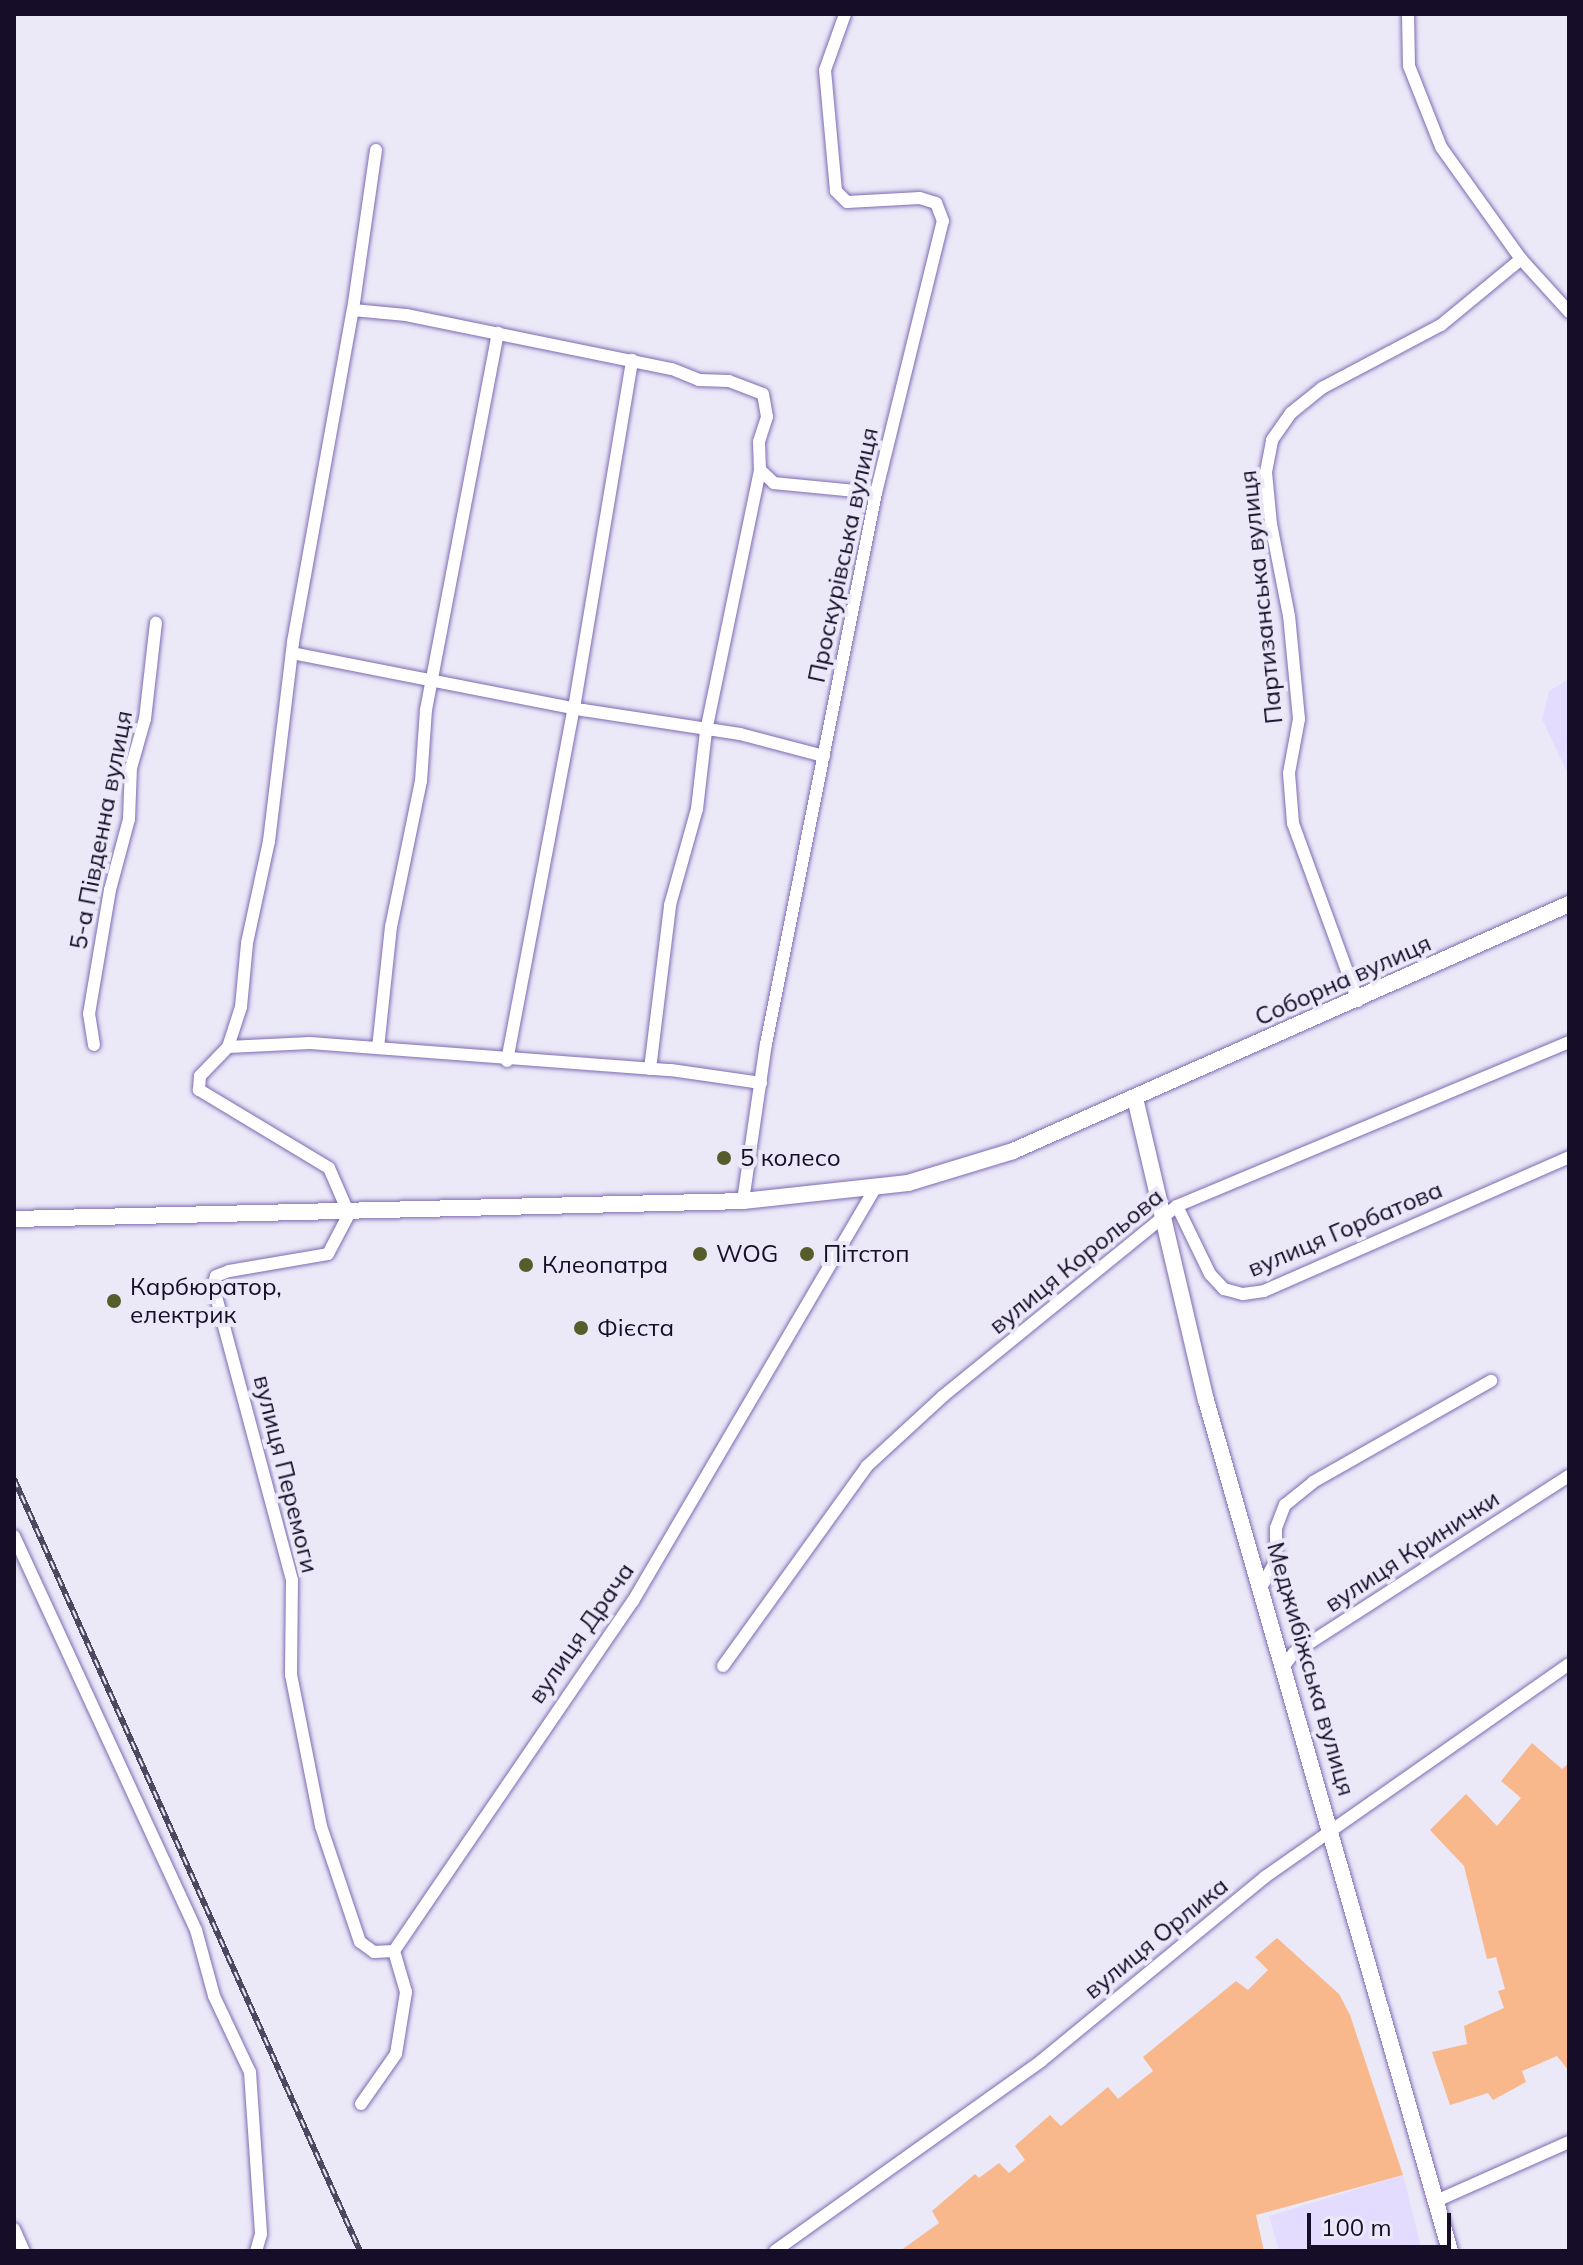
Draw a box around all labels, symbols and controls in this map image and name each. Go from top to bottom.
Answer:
street label: Проскурівська вулиця [802,425,884,685]
street label: Партизанська вулиця [1233,469,1289,725]
street label: 5-а Південна вулиця [64,708,138,952]
street label: Соборна вулиця [1250,928,1436,1032]
place label: 5 колесо [740,1144,841,1172]
marker: 5 колесо [715,1149,733,1167]
street label: вулиця Горбатова [1243,1175,1447,1283]
street label: вулиця Корольова [983,1182,1169,1340]
place label: WOG [716,1240,778,1268]
place label: Пітстоп [823,1240,909,1268]
marker: WOG [691,1245,709,1263]
marker: Пітстоп [798,1245,816,1263]
place label: Клеопатра [542,1251,668,1279]
marker: Клеопатра [517,1256,535,1274]
place label: Карбюратор, електрик [130,1273,282,1329]
marker: Карбюратор, електрик [105,1292,123,1310]
place label: Фієста [597,1314,674,1342]
marker: Фієста [572,1319,590,1337]
street label: вулиця Перемоги [247,1372,325,1576]
street label: вулиця Кринички [1319,1484,1505,1618]
street label: Меджибіжська вулиця [1261,1539,1361,1799]
street label: вулиця Драча [522,1557,640,1709]
street label: вулиця Орлика [1078,1871,1234,2005]
scale bar [1311,2197,1455,2247]
text: 100 m [1321,2212,1392,2242]

